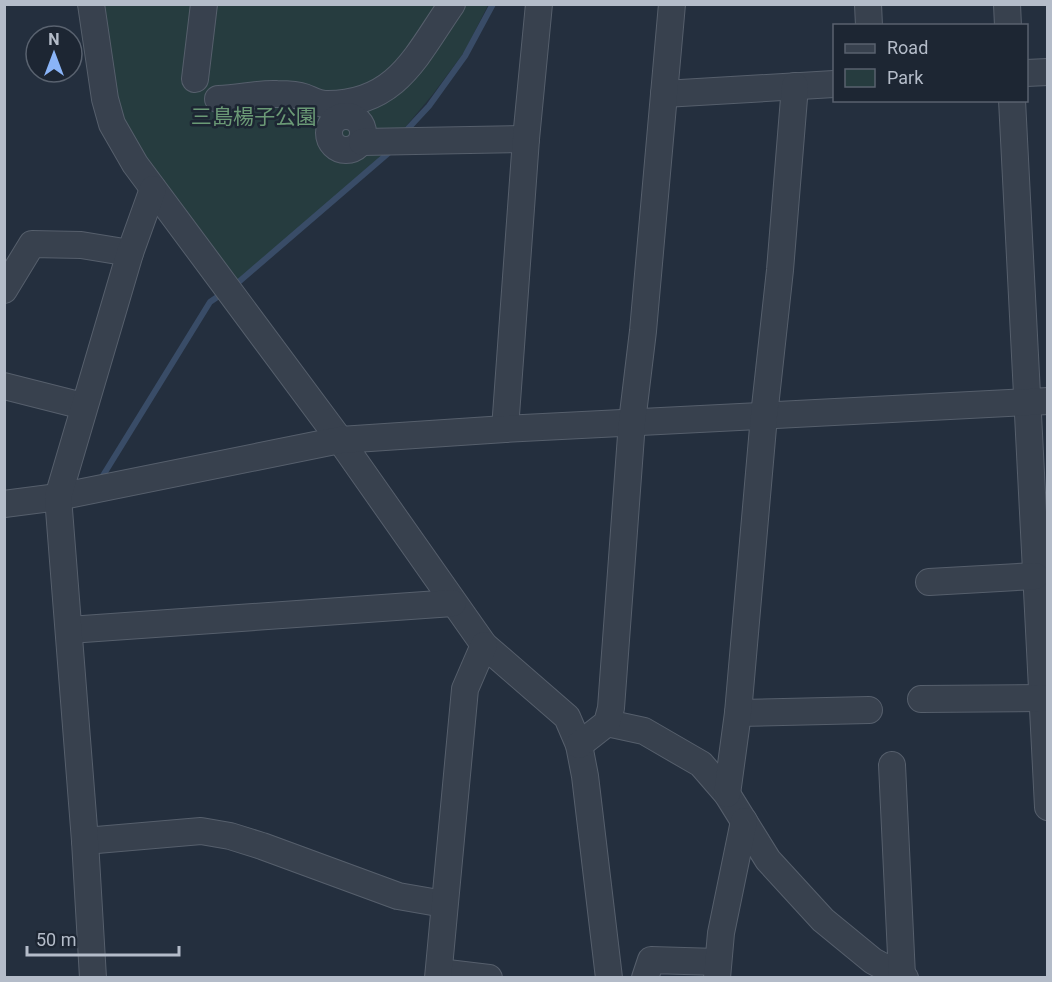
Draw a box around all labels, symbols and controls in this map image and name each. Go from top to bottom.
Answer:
north arrow [24,24,84,84]
legend [833,24,1028,102]
text: N [48,30,60,49]
text: Road [887,37,928,58]
text: Park [887,67,924,88]
park label: 三島楊子公園 [191,105,317,129]
scale bar [27,919,178,957]
text: 50 m [36,929,76,950]

